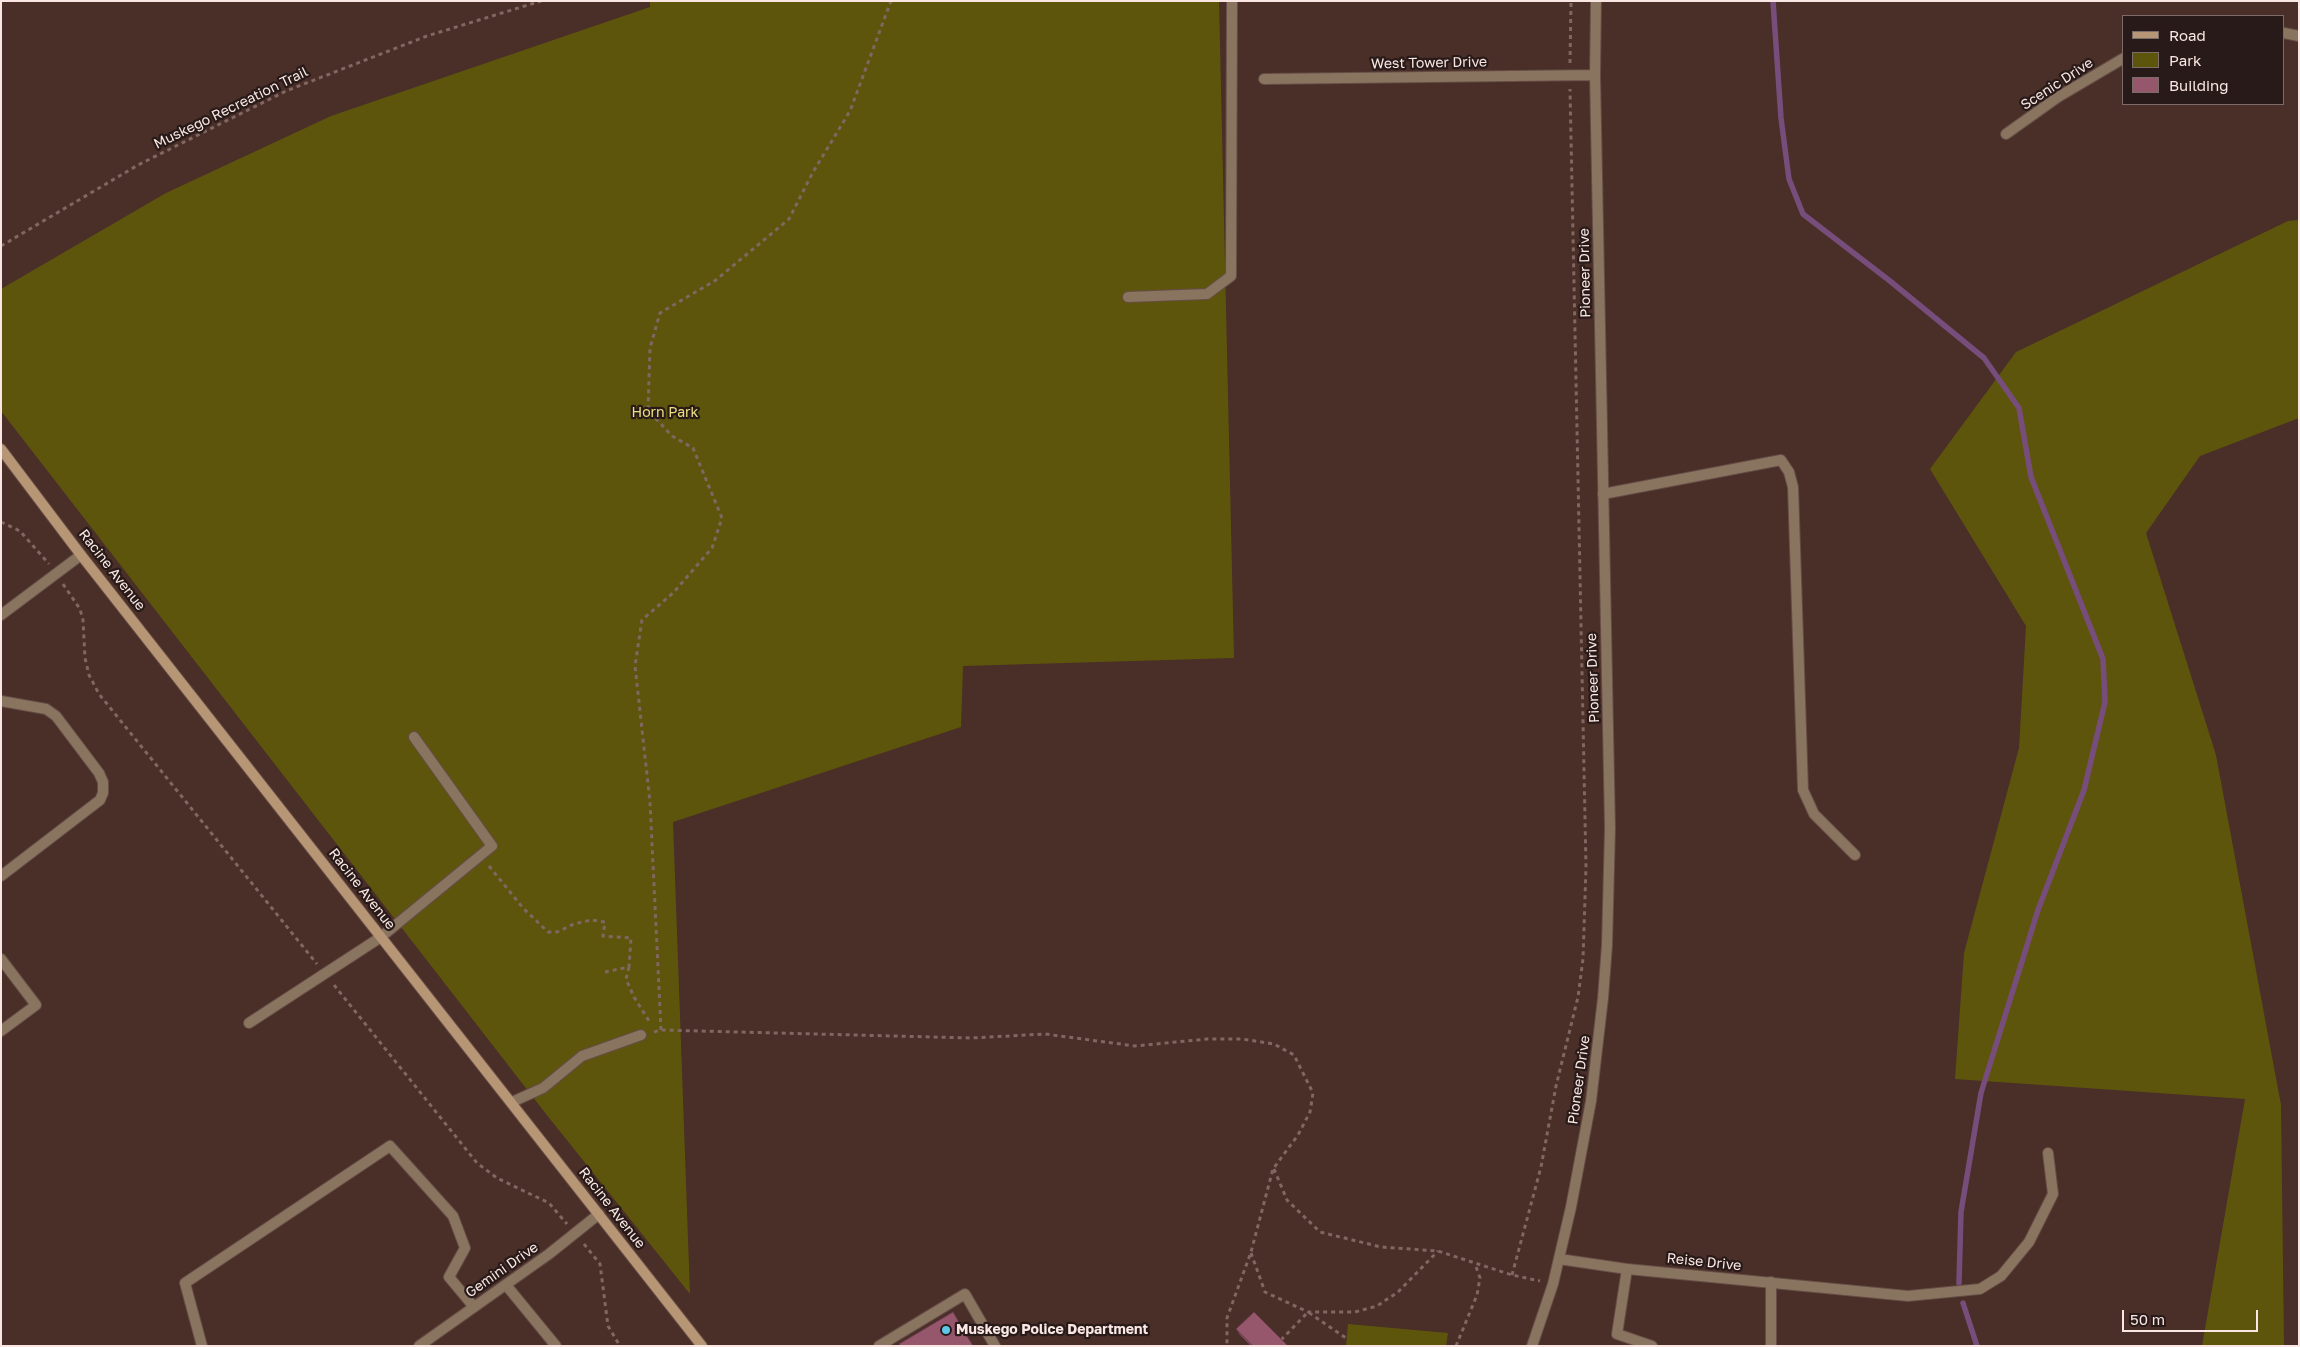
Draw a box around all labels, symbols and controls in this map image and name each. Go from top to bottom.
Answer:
legend [2122,15,2285,105]
text: Road [2169,26,2206,44]
text: Park [2169,51,2201,69]
street label: West Tower Drive [1371,54,1487,72]
street label: Scenic Drive [2018,54,2096,114]
street label: Muskego Recreation Trail [151,63,311,153]
text: Building [2169,76,2229,94]
street label: Pioneer Drive [1576,228,1594,318]
park label: Horn Park [632,405,698,421]
street label: Racine Avenue [75,526,149,614]
street label: Pioneer Drive [1583,633,1603,723]
street label: Racine Avenue [325,845,399,933]
street label: Pioneer Drive [1564,1034,1594,1126]
street label: Racine Avenue [575,1164,649,1252]
street label: Gemini Drive [462,1239,542,1301]
street label: Reise Drive [1666,1250,1742,1274]
scale bar [2125,1300,2261,1332]
text: 50 m [2130,1310,2165,1328]
place label: Muskego Police Department [956,1322,1148,1338]
marker: Muskego Police Department [940,1324,952,1336]

